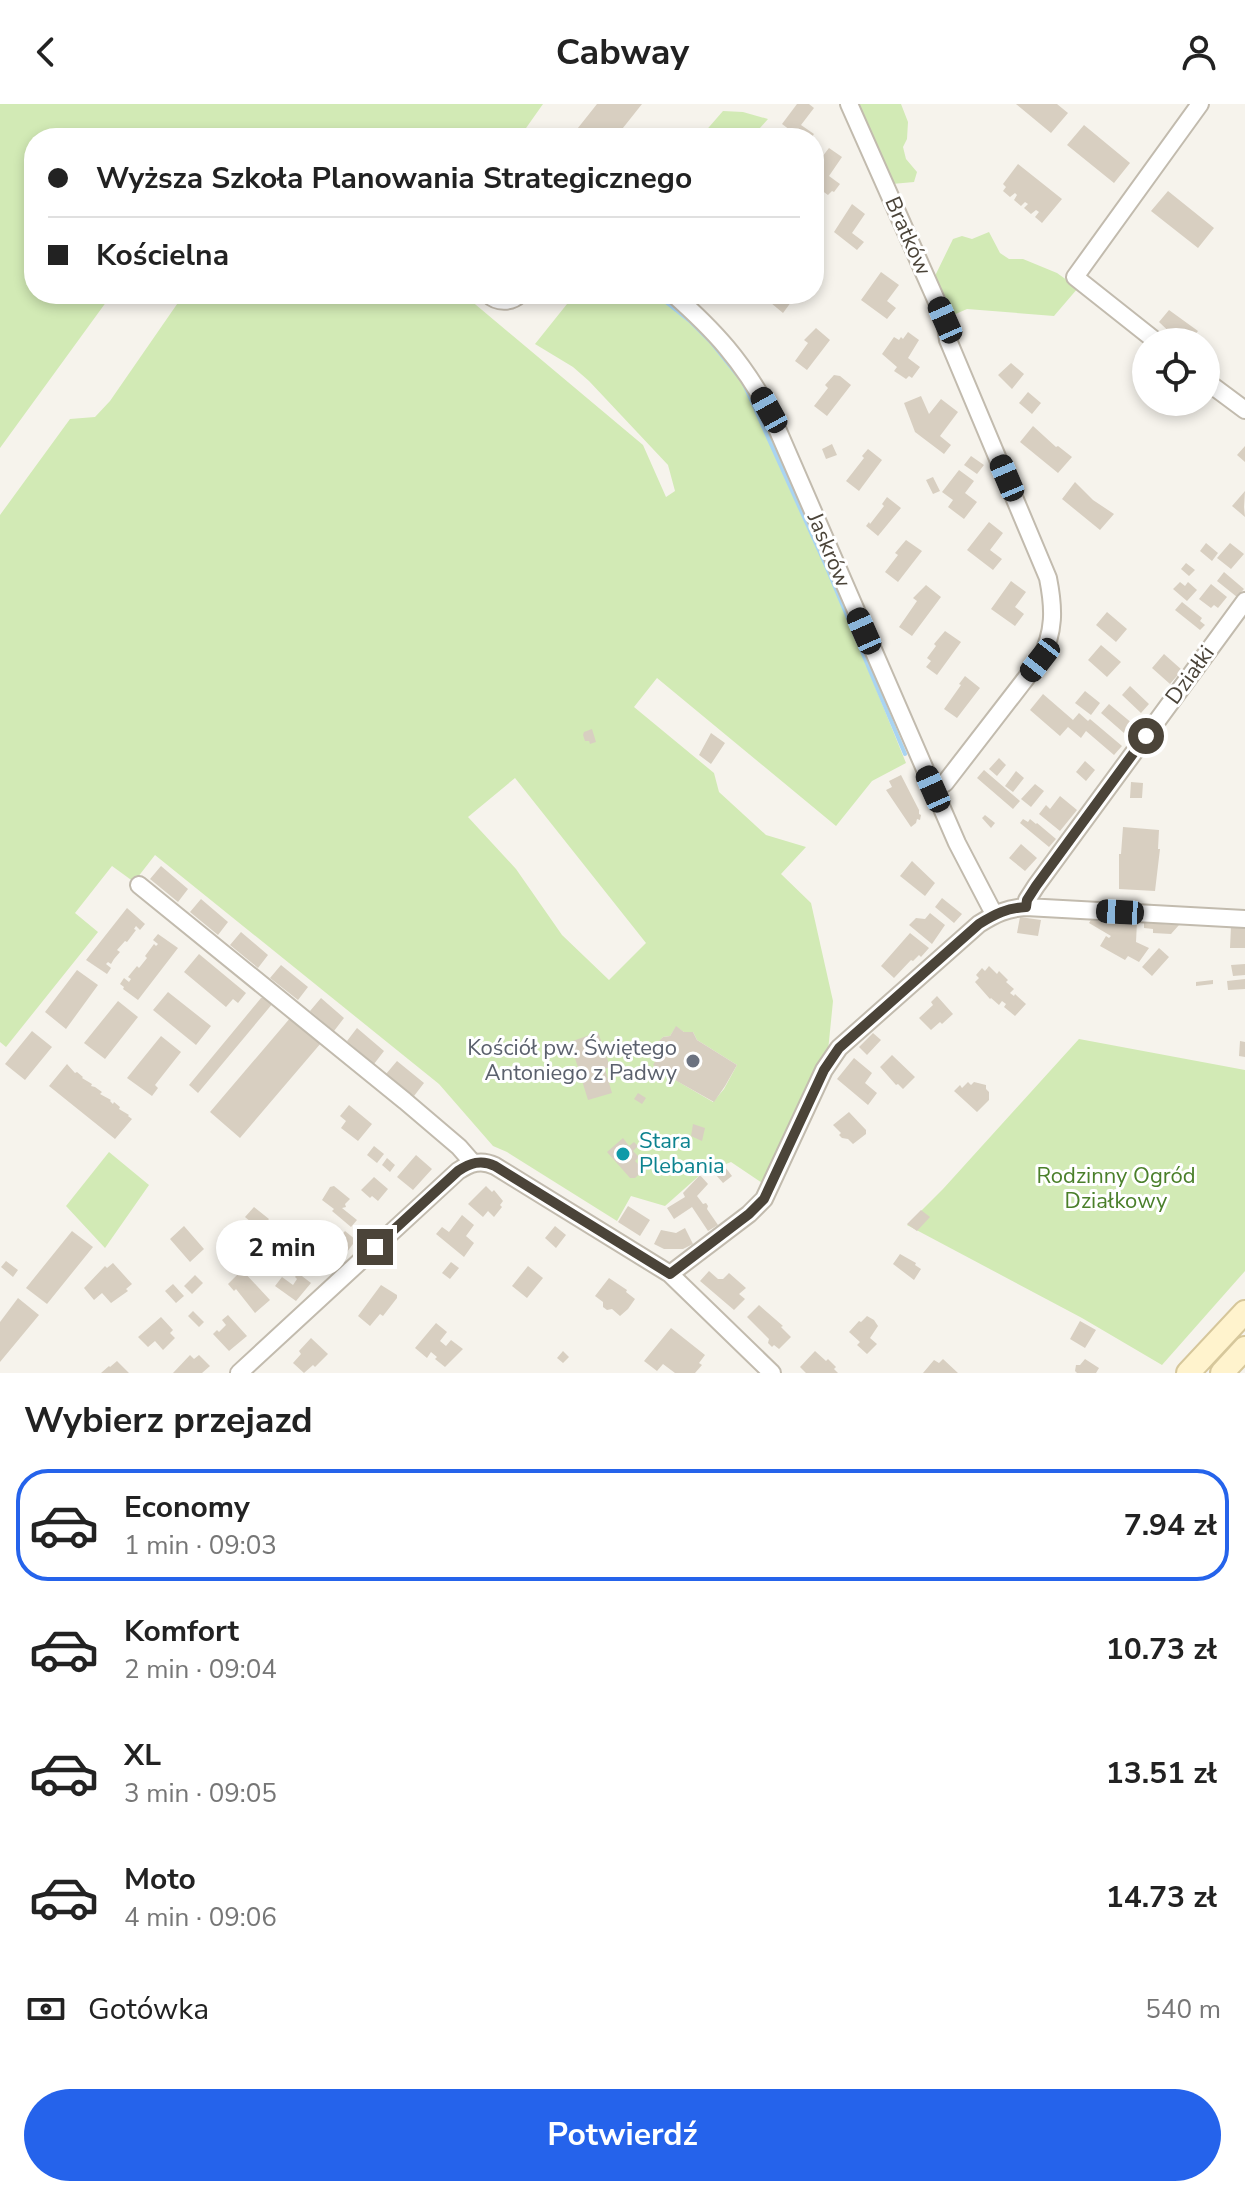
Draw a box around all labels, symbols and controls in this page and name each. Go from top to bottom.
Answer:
text: Cabway [556,28,689,77]
icon: back [24,30,68,74]
icon: person [1177,30,1221,74]
text: Wyższa Szkoła Planowania Strategicznego [96,158,692,199]
street label: Bratków [877,192,939,280]
text: Kościelna [96,235,229,276]
car [924,293,966,347]
map controls [1132,328,1220,416]
button: locate [1132,328,1220,416]
car [747,383,791,437]
car [987,451,1027,505]
street label: Jaskrów [799,507,858,592]
car [843,604,885,658]
car [1016,634,1064,686]
street label: Działki [1158,640,1222,710]
route start [1128,718,1164,754]
car [912,762,954,816]
car [1095,899,1145,925]
place label: Kościół pw. Świętego Antoniego z Padwy [467,1033,678,1088]
marker: Kościół pw. Świętego Antoniego z Padwy [684,1052,702,1070]
place label: Stara Plebania [639,1126,725,1181]
marker: Stara Plebania [614,1145,632,1163]
park label: Rodzinny Ogród Działkowy [1036,1161,1196,1216]
callout: 2 min [215,1219,347,1275]
route end [357,1229,393,1265]
text: 2 min [248,1230,316,1265]
text: Wybierz przejazd [24,1396,313,1445]
text: Economy [124,1487,250,1528]
icon: car [28,1489,100,1561]
text: 7.94 zł [1124,1505,1217,1546]
text: 1 min · 09:03 [124,1528,277,1563]
text: Komfort [124,1611,239,1652]
icon: car [28,1613,100,1685]
text: 10.73 zł [1106,1629,1217,1670]
text: 2 min · 09:04 [124,1652,277,1687]
text: XL [124,1735,161,1776]
icon: car [28,1737,100,1809]
text: 13.51 zł [1106,1753,1217,1794]
text: 3 min · 09:05 [124,1776,277,1811]
text: Moto [124,1859,196,1900]
icon: car [28,1861,100,1933]
text: 14.73 zł [1106,1877,1217,1918]
text: 4 min · 09:06 [124,1900,277,1935]
icon: cash [24,1987,68,2031]
text: Gotówka [88,1989,209,2030]
text: 540 m [1145,1992,1221,2027]
button: Potwierdź [24,2089,1221,2181]

